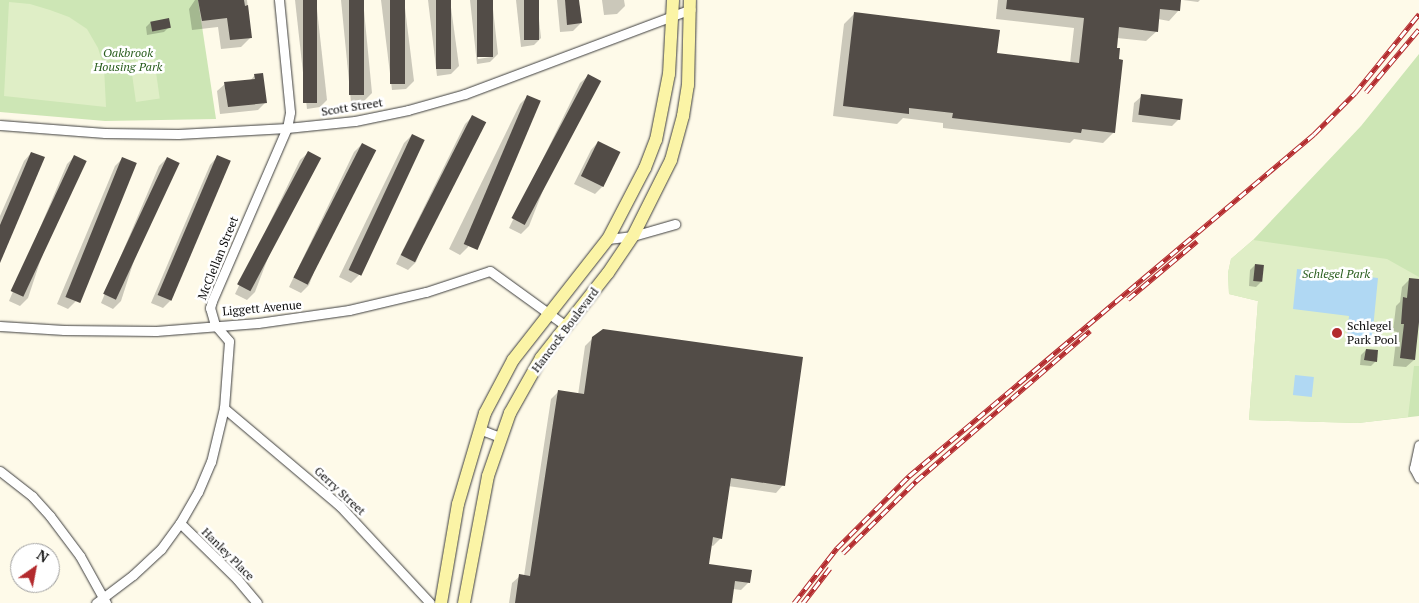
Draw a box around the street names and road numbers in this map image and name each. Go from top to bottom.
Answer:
street label: Scott Street [320,95,384,119]
street label: McClellan Street [195,214,241,302]
street label: Hancock Boulevard [528,285,602,375]
street label: Liggett Avenue [222,297,302,319]
street label: Gerry Street [311,464,369,518]
street label: Hanley Place [199,525,257,583]

